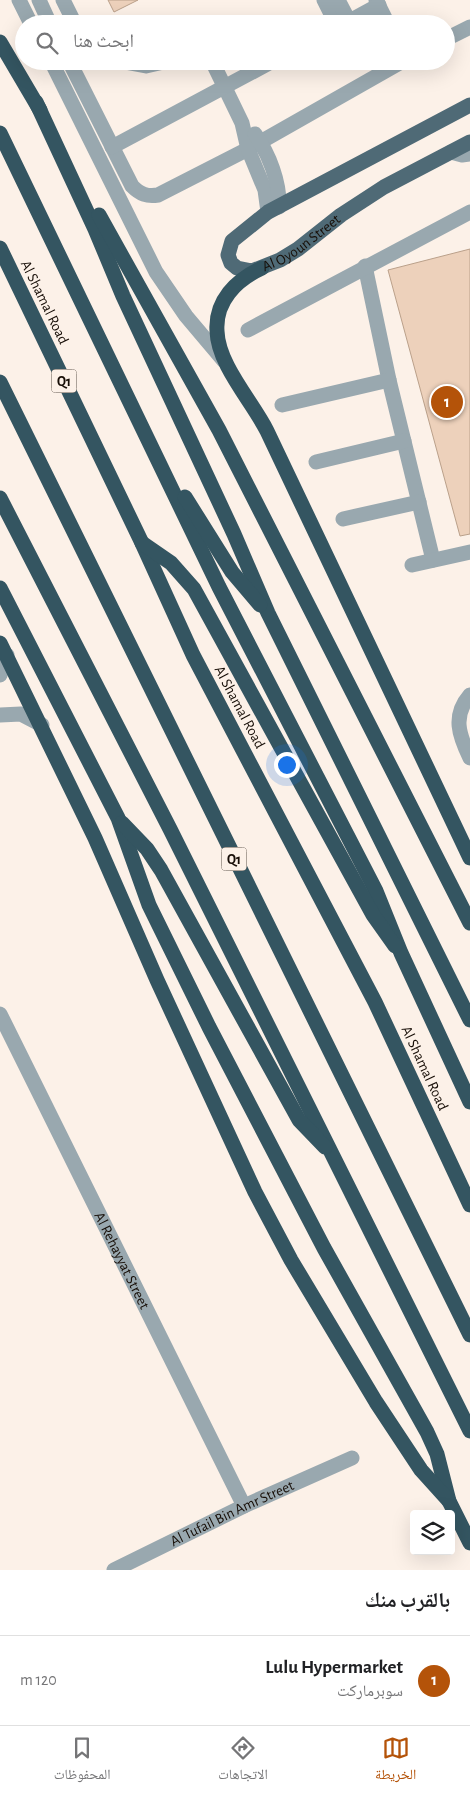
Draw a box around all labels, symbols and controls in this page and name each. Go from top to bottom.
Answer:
search box [15,15,455,70]
icon: search [33,29,61,57]
text: ابحث هنا [73,32,134,51]
street label: Al Oyoun Street [260,212,343,274]
street label: Al Shamal Road [18,258,71,347]
road number: Q1 [52,370,76,392]
pin: 1 [431,383,463,421]
street label: Al Shamal Road [212,663,268,751]
your location [274,752,300,778]
road number: Q1 [222,848,246,871]
street label: Al Shamal Road [398,1024,451,1113]
street label: Al Rehayyat Street [91,1210,152,1312]
street label: Al Tufail Bin Amr Street [168,1478,296,1549]
map controls [410,1510,455,1555]
button: layers [410,1510,455,1555]
text: بالقرب منك [365,1590,450,1611]
text: Lulu Hypermarket [265,1658,403,1677]
text: 120 m [20,1672,57,1688]
text: 1 [431,1672,437,1688]
text: سوبرماركت [337,1683,403,1699]
tab: المحفوظات [54,1734,111,1788]
tab: الاتجاهات [218,1734,268,1788]
tab: الخريطة [375,1734,416,1788]

